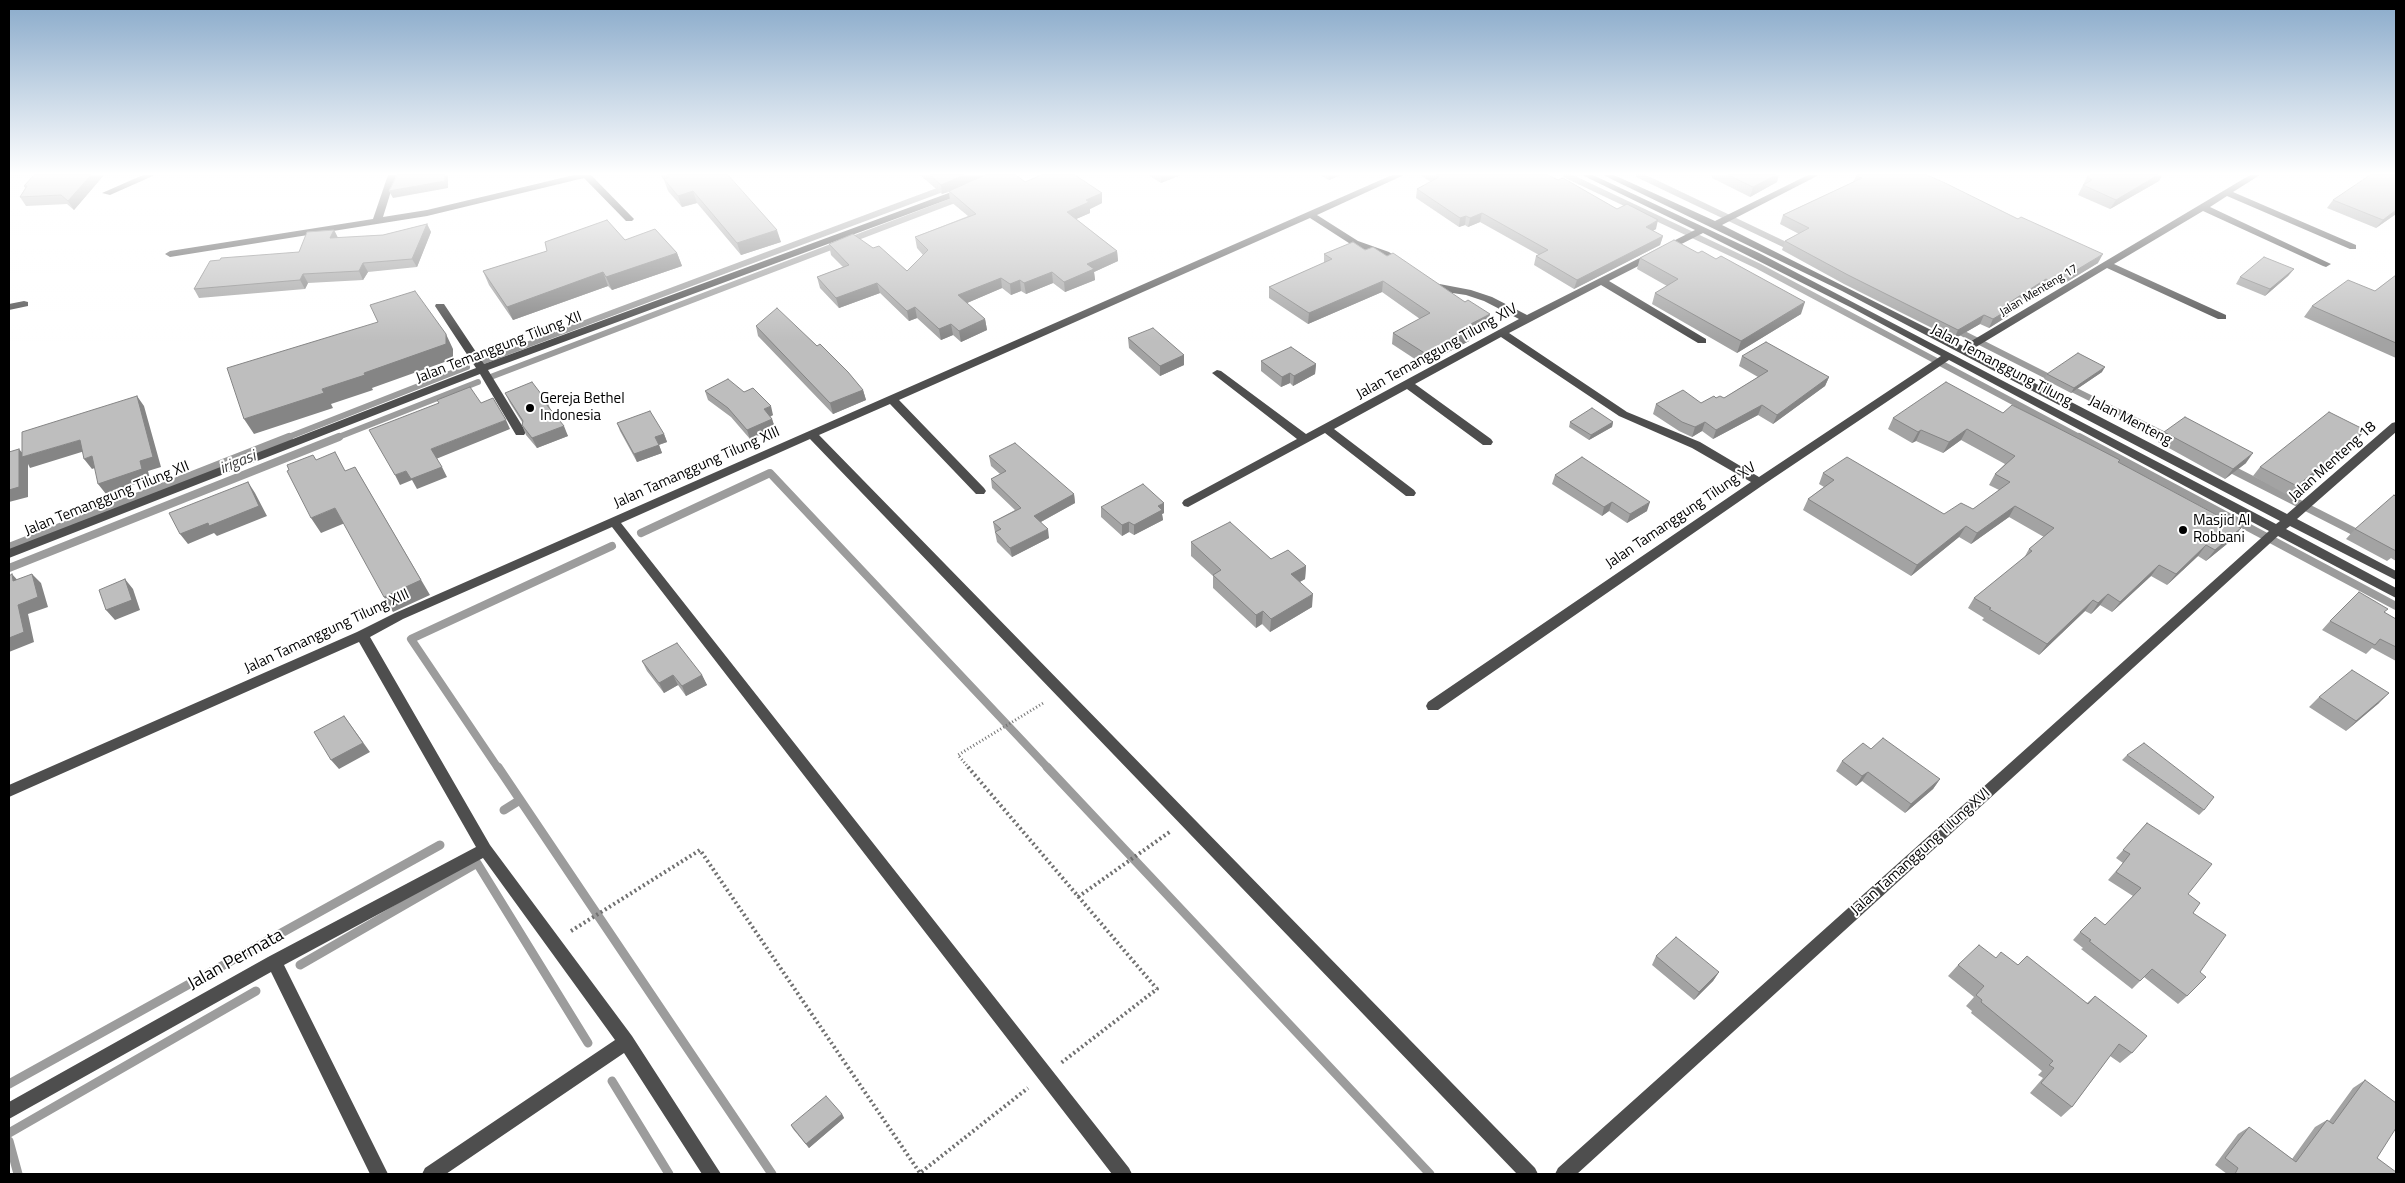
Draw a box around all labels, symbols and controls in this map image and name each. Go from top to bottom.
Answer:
street label: Jalan Menteng 17 [1997,262,2081,320]
street label: Jalan Temanggung Tilung XIV [1353,300,1521,404]
street label: Jalan Temanggung Tilung XII [413,308,585,388]
street label: Jalan Temanggung Tilung [1927,321,2075,411]
place label: Gereja Bethel Indonesia [540,390,625,425]
street label: Jalan Menteng [2085,392,2175,450]
marker: Gereja Bethel Indonesia [524,402,536,414]
street label: Jalan Menteng 18 [2286,418,2380,506]
street label: Jalan Tamanggung Tilung XIII [611,423,783,513]
water label: irigasi [217,447,259,479]
street label: Jalan Temanggung Tilung XII [22,458,192,540]
street label: Jalan Tamanggung Tilung XV [1602,459,1760,573]
place label: Masjid Al Robbani [2193,512,2250,547]
marker: Masjid Al Robbani [2177,524,2189,536]
street label: Jalan Tamanggung Tilung XIII [242,586,412,678]
street label: Jalan Tamanggung Tilung XVI [1848,785,1994,919]
street label: Jalan Permata [184,925,288,995]

